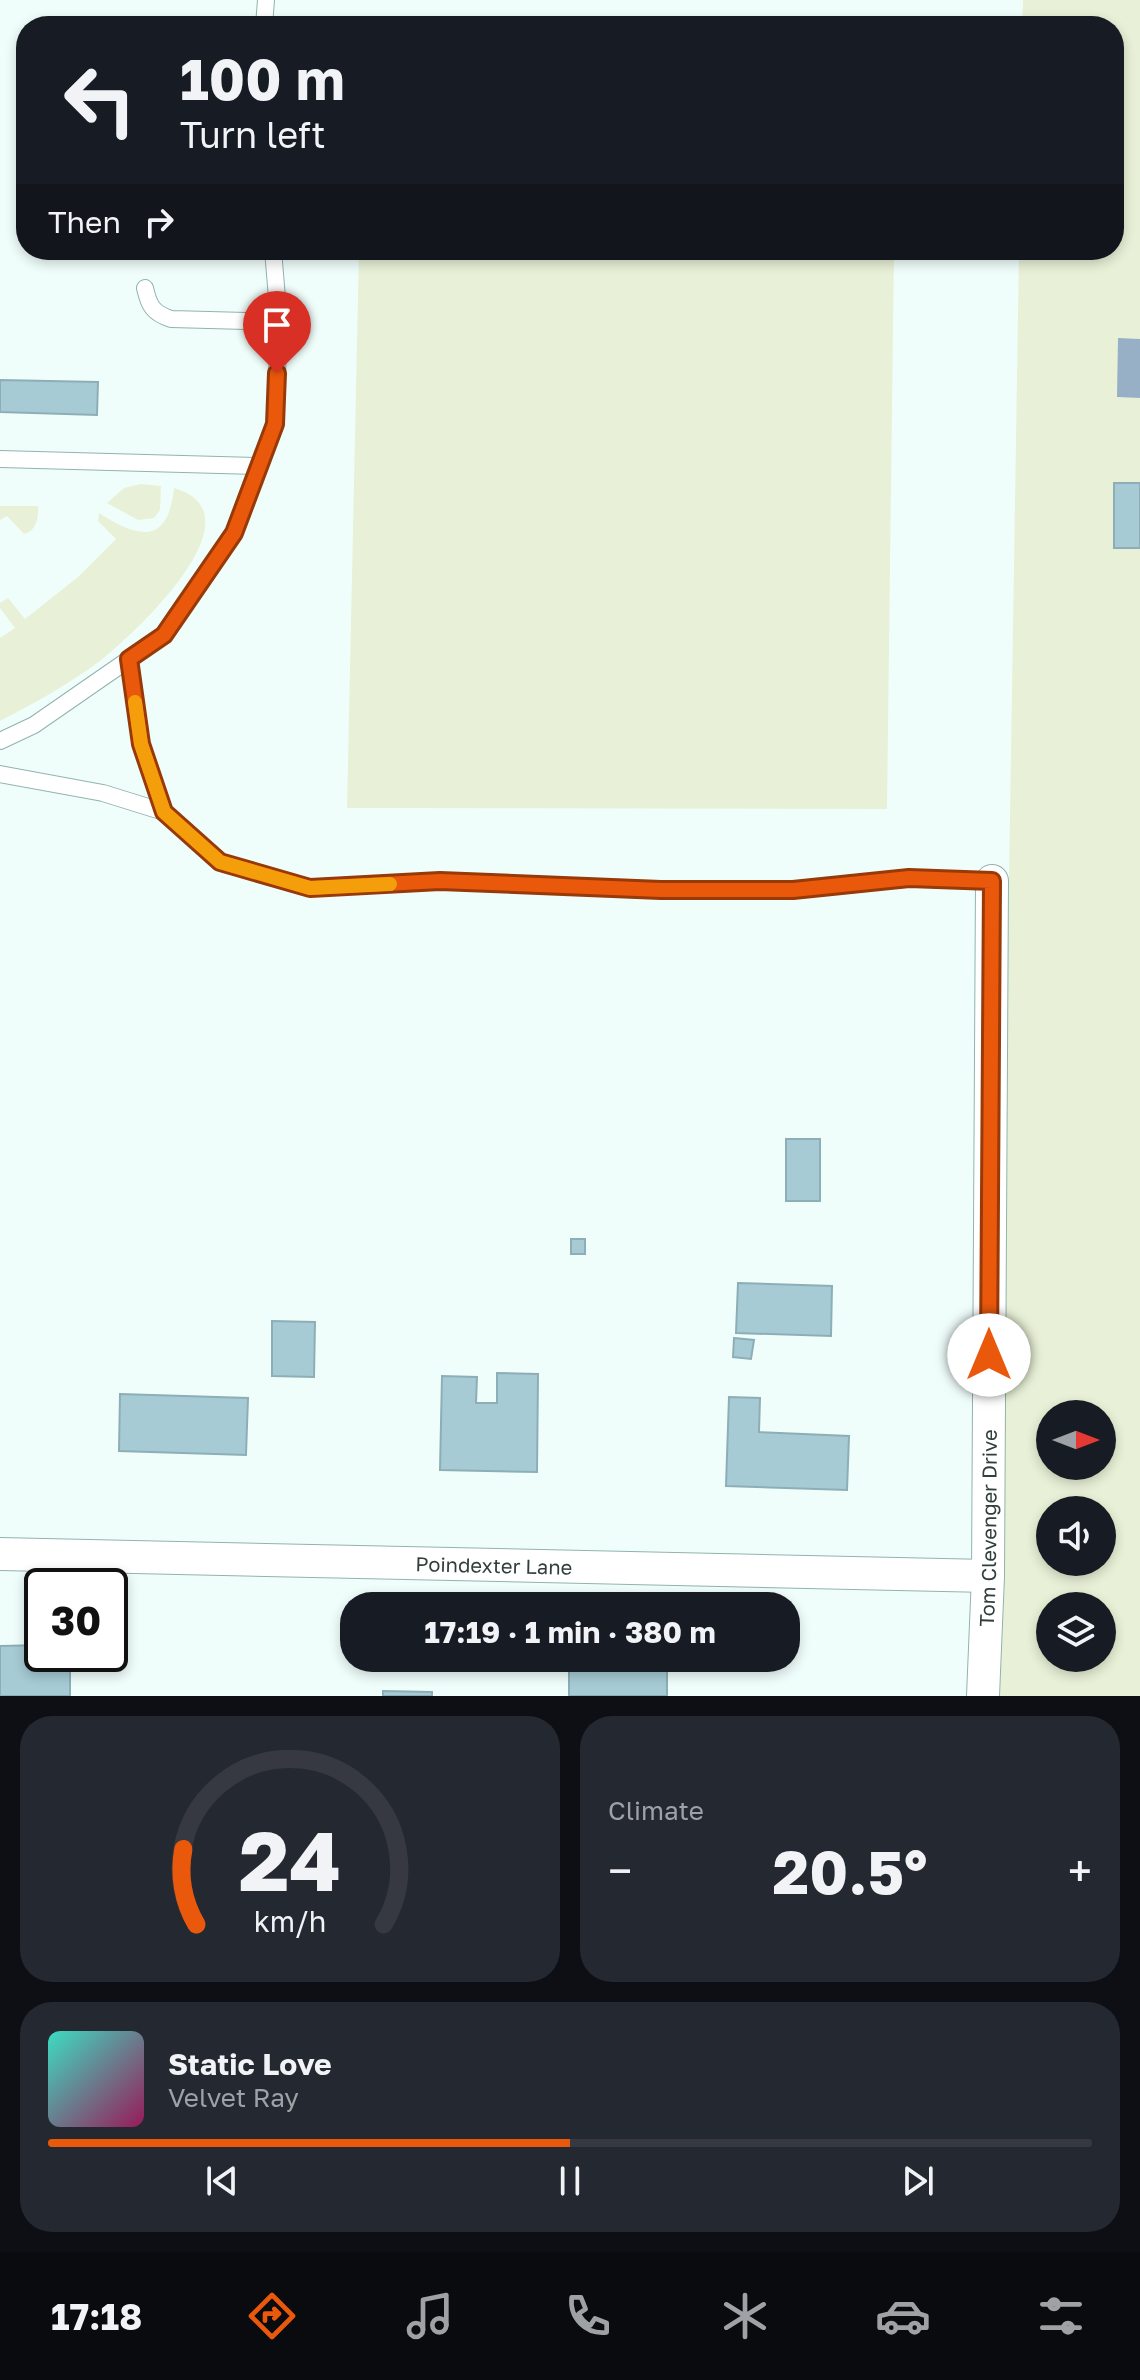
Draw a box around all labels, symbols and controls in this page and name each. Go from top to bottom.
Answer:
text: 100 m [180,45,345,112]
icon: left [48,48,152,152]
text: Turn left [180,113,326,156]
icon: right [137,200,181,244]
text: Then [48,204,121,240]
pin [243,291,311,373]
icon: arrive [255,303,299,347]
position arrow [947,1313,1031,1397]
north arrow [1036,1400,1116,1480]
map controls [1036,1400,1116,1672]
street label: Tom Clevenger Drive [974,1429,1001,1627]
button: sound [1036,1496,1116,1576]
street label: Poindexter Lane [415,1551,573,1579]
speed limit sign: 30 [24,1568,128,1672]
button: layers [1036,1592,1116,1672]
text: 17:19 · 1 min · 380 m [424,1614,716,1650]
text: Climate [608,1795,704,1826]
text: 24 [239,1809,341,1909]
text: 20.5° [773,1835,927,1907]
text: − [608,1844,632,1897]
text: + [1068,1844,1092,1897]
text: km/h [254,1904,326,1938]
text: Static Love [168,2046,332,2082]
text: Velvet Ray [168,2082,299,2113]
icon: previous [200,2159,244,2203]
icon: pause [548,2159,592,2203]
icon: next [896,2159,940,2203]
icon: directions [244,2288,300,2344]
icon: music [402,2288,458,2344]
icon: phone [560,2288,616,2344]
icon: climate [717,2288,773,2344]
icon: car [875,2288,931,2344]
icon: filters [1033,2288,1089,2344]
text: 17:18 [51,2295,142,2338]

